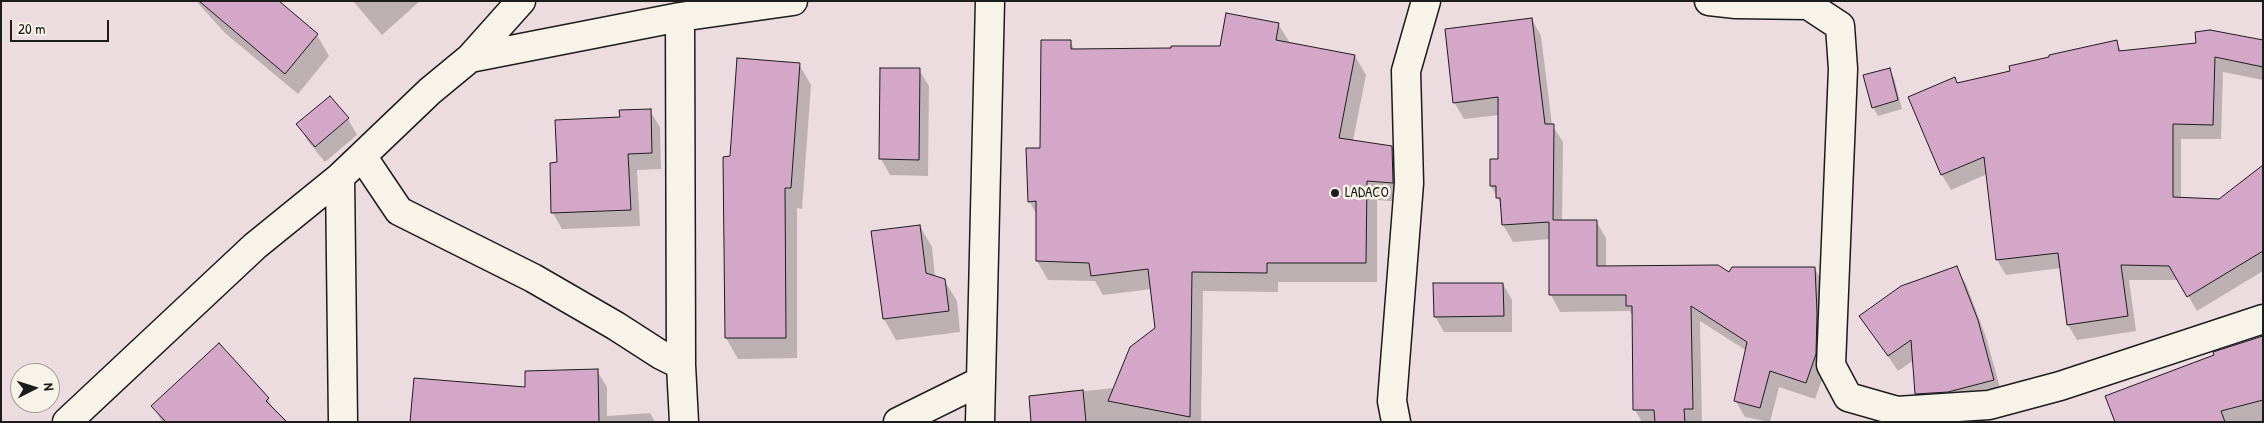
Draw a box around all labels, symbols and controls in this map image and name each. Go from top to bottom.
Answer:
scale bar [12,10,111,42]
text: 20 m [18,18,45,39]
place label: LADACO [1345,184,1389,202]
marker: LADACO [1329,187,1341,199]
north arrow [10,363,60,413]
text: N [40,382,59,391]

